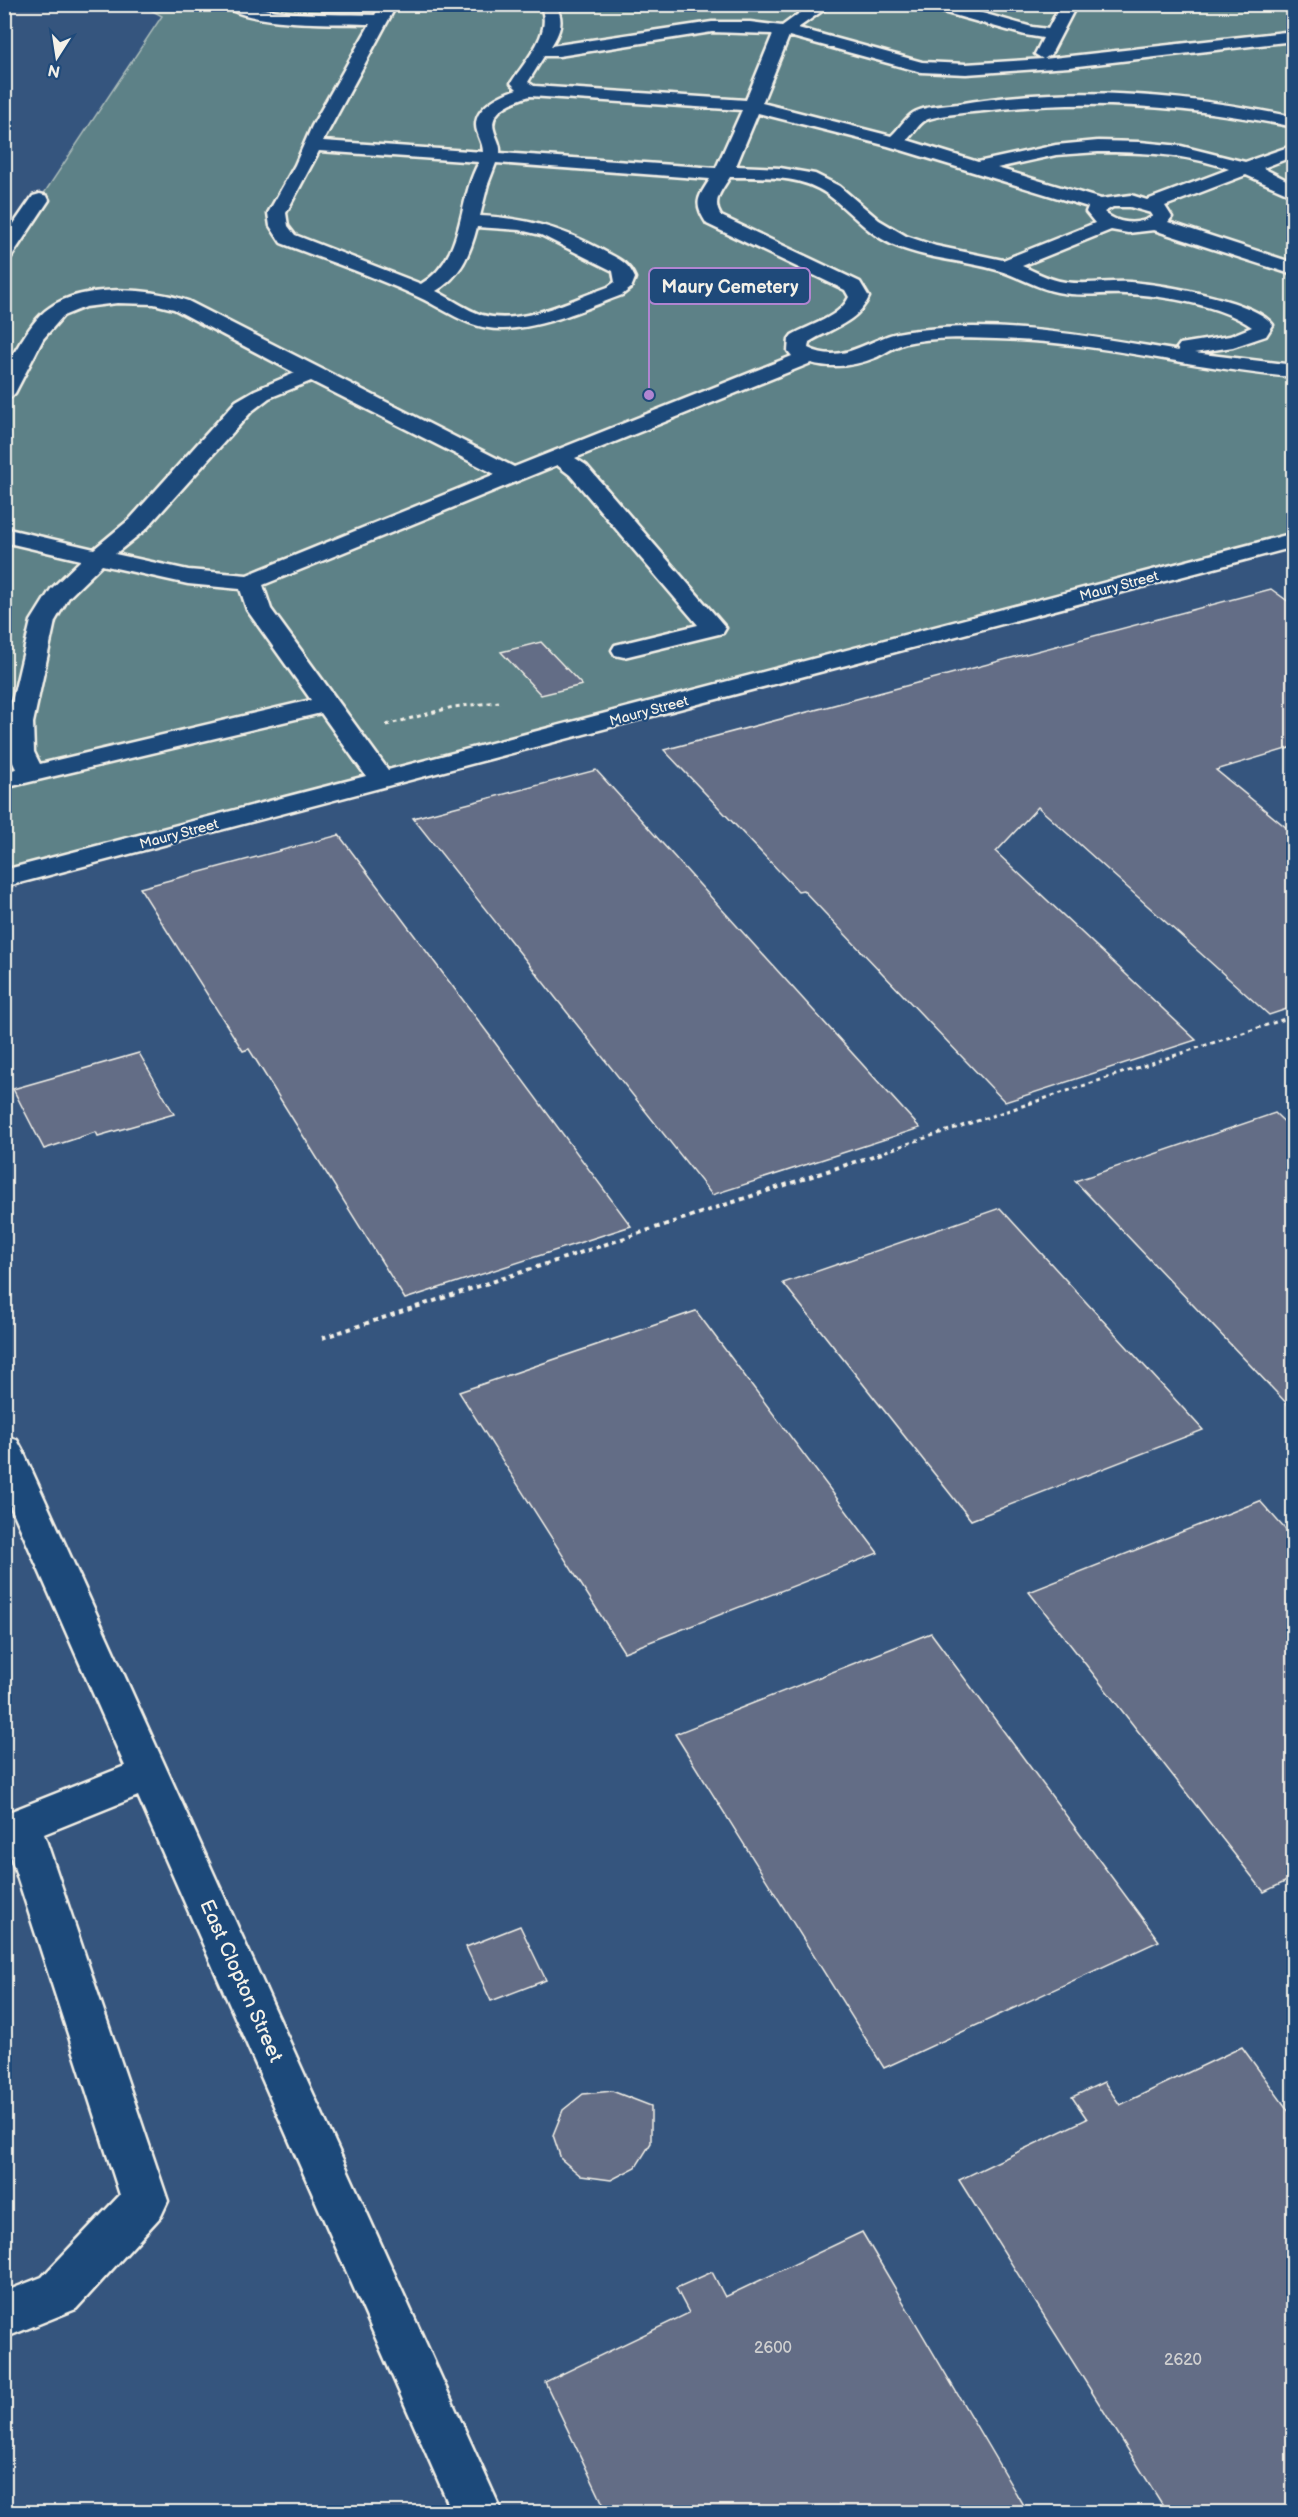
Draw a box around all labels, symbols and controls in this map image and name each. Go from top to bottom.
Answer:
north arrow [27,27,87,87]
text: N [46,60,62,81]
callout: Maury Cemetery [649,268,810,304]
text: Maury Cemetery [662,277,799,298]
street label: Maury Street [1078,567,1161,605]
street label: Maury Street [608,692,691,730]
street label: Maury Street [138,815,221,853]
street label: East Clopton Street [194,1896,288,2066]
house number: 2600 [754,2339,792,2358]
house number: 2620 [1164,2351,1202,2370]

